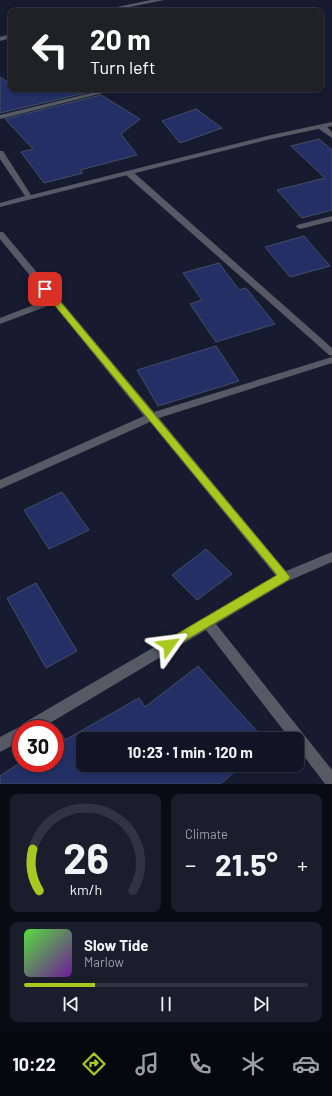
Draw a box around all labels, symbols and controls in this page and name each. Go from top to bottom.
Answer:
text: 20 m [90,22,151,56]
icon: left [24,24,76,76]
text: Turn left [90,56,156,78]
pin [28,272,62,306]
icon: arrive [34,278,56,300]
position arrow [148,624,190,666]
speed limit sign: 30 [12,720,64,772]
text: 10:23 · 1 min · 120 m [127,743,253,761]
text: Climate [185,826,228,842]
text: 26 [63,832,108,882]
text: 21.5° [215,846,278,882]
text: − [185,851,196,877]
text: + [297,851,308,877]
text: km/h [69,881,102,898]
text: Slow Tide [84,936,148,954]
text: Marlow [84,954,124,970]
icon: previous [60,993,82,1015]
icon: pause [155,993,177,1015]
icon: next [250,993,272,1015]
icon: directions [80,1050,108,1078]
icon: music [133,1050,161,1078]
icon: phone [186,1050,214,1078]
icon: climate [239,1050,267,1078]
icon: car [292,1050,320,1078]
text: 10:22 [12,1053,56,1075]

